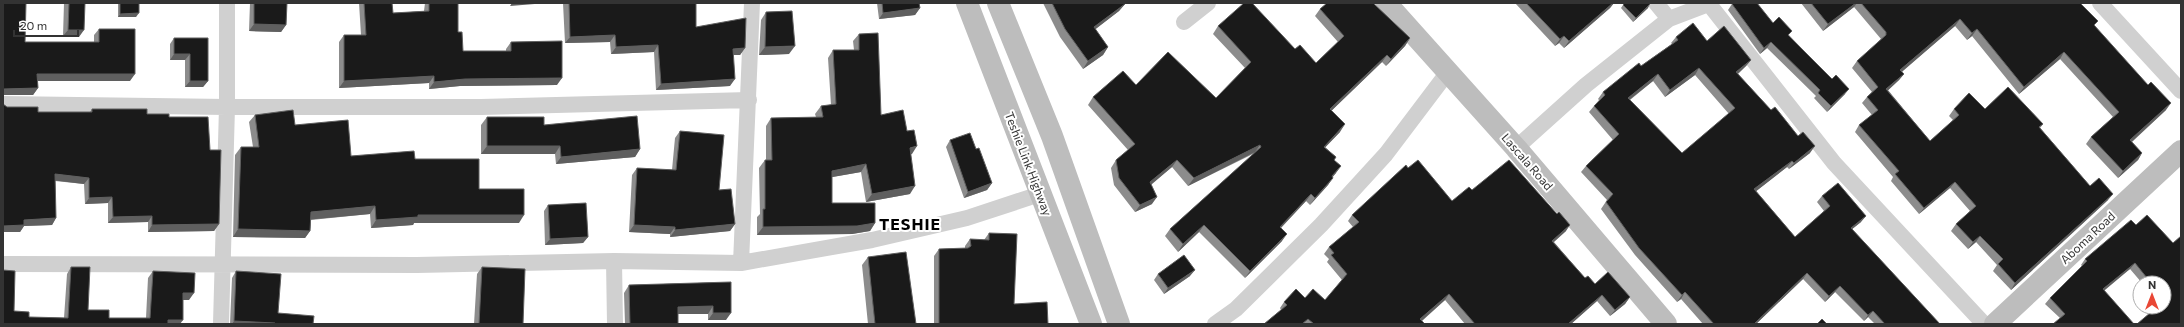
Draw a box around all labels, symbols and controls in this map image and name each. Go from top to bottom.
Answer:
scale bar [14,12,78,38]
text: 20 m [20,18,47,32]
street label: Teshie Link Highway [1003,110,1055,217]
street label: Lascala Road [1499,130,1556,193]
street label: Aboma Road [2057,208,2118,266]
district label: TESHIE [879,214,941,233]
north arrow [2132,275,2172,315]
text: N [2148,278,2156,291]

